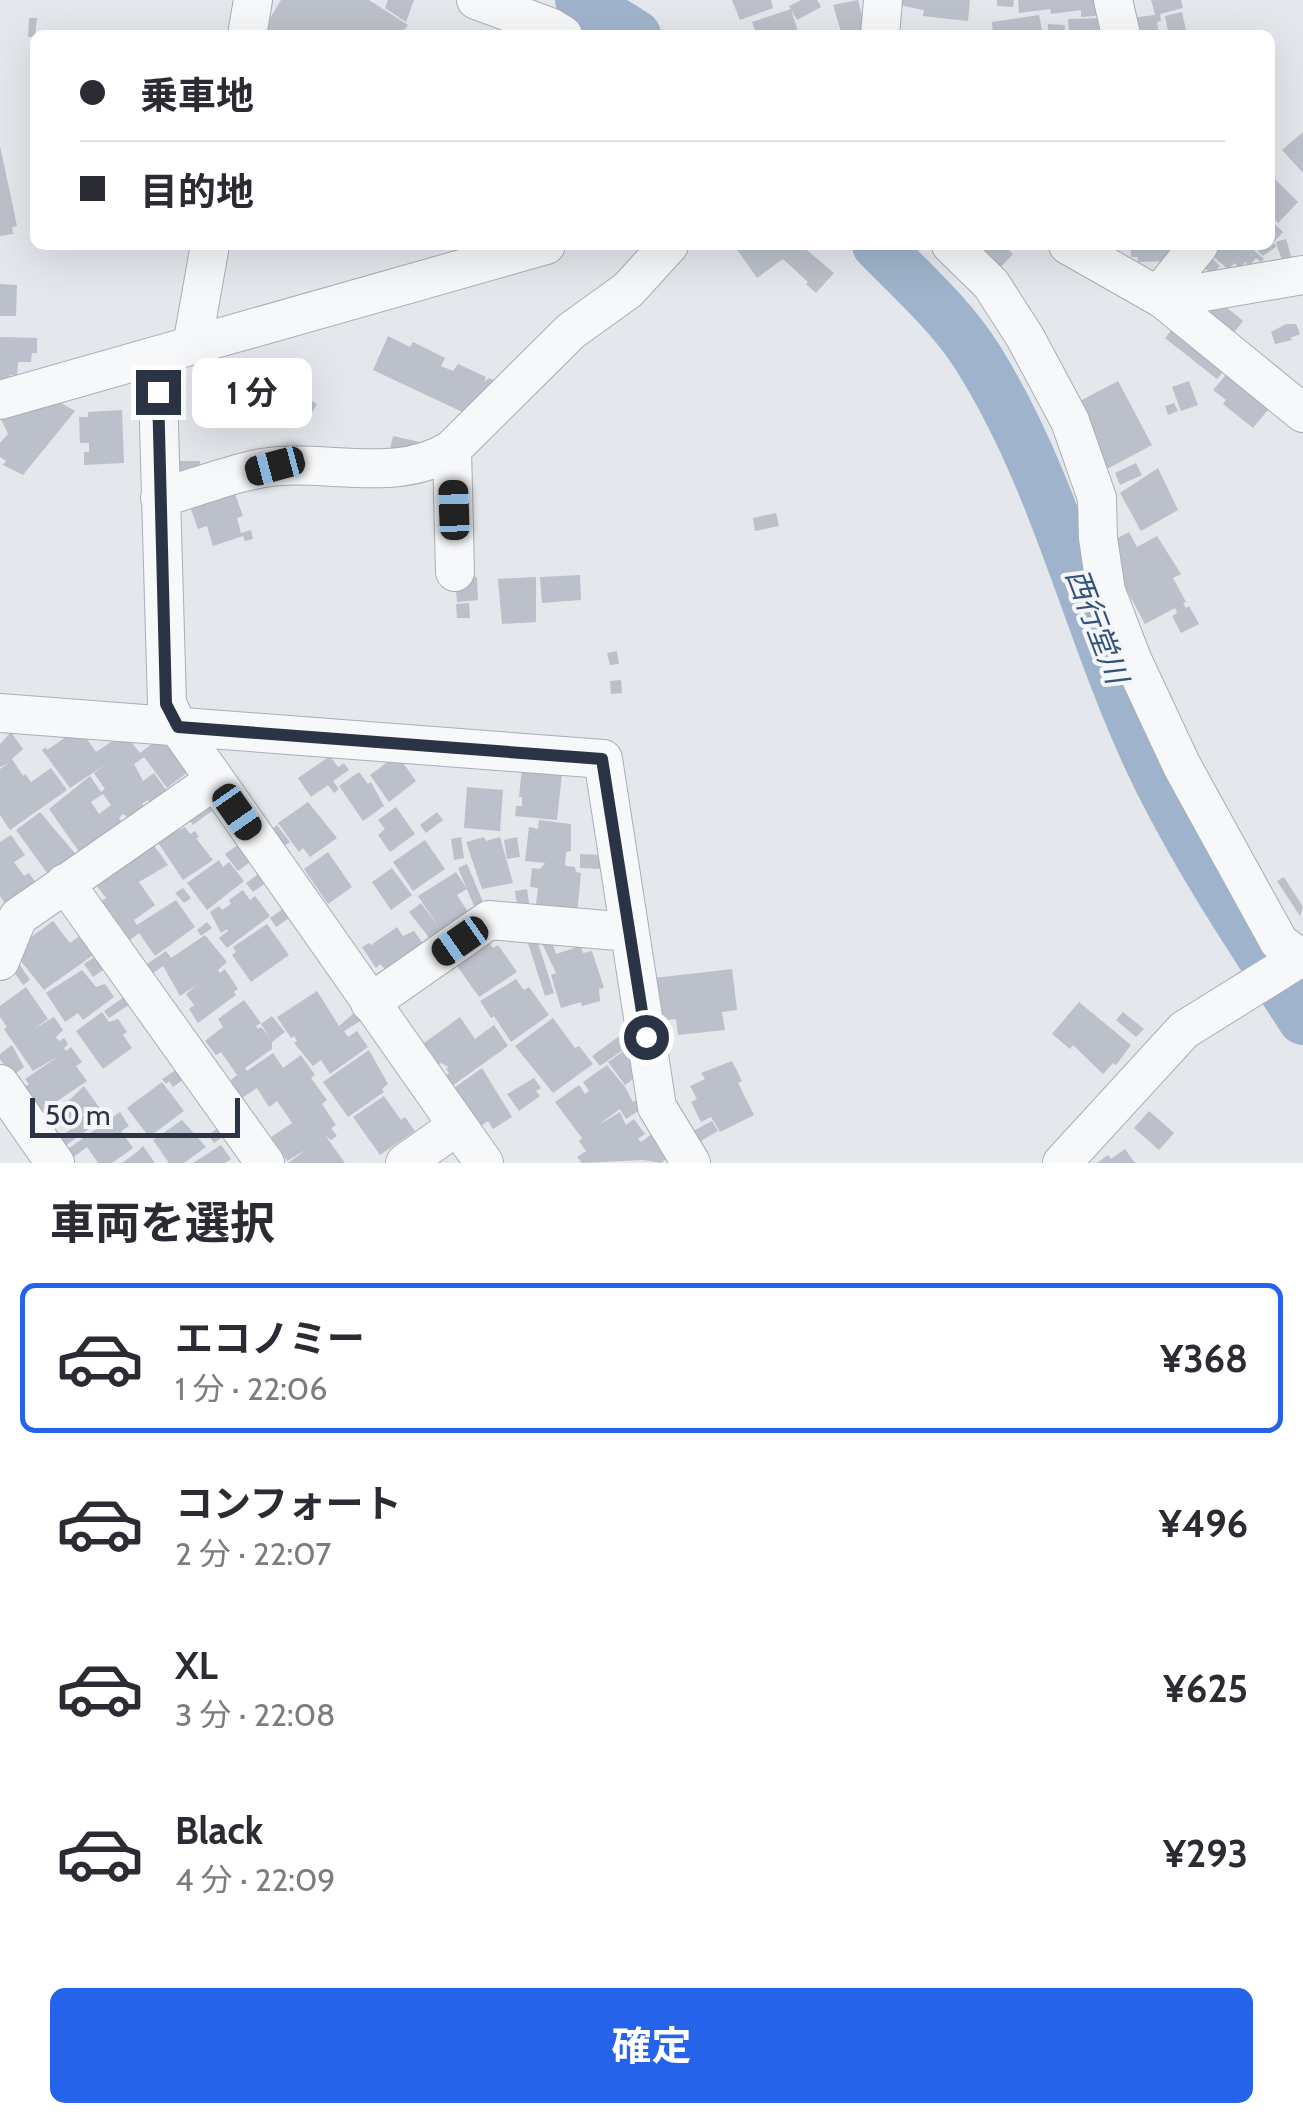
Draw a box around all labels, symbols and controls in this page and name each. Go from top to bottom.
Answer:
text: 乗車地 [140,72,254,119]
text: 目的地 [140,168,254,215]
callout: 1 分 [193,357,313,427]
route end [136,370,181,415]
text: 1 分 [226,373,278,412]
car [242,444,308,488]
car [438,479,470,541]
water label: 西行堂川 [1058,563,1137,691]
car [208,779,266,845]
car [427,912,493,970]
route start [624,1015,669,1060]
scale bar [30,1093,240,1138]
text: 50 m [45,1098,111,1132]
text: 車両を選択 [50,1196,275,1250]
icon: car [55,1313,145,1403]
text: エコノミー [175,1315,365,1362]
text: ¥368 [1160,1335,1248,1382]
text: 1 分 · 22:06 [175,1369,327,1408]
icon: car [55,1478,145,1568]
text: コンフォート [175,1480,402,1527]
text: ¥496 [1159,1500,1248,1547]
text: 2 分 · 22:07 [175,1534,331,1573]
text: XL [175,1642,218,1689]
icon: car [55,1643,145,1733]
text: ¥625 [1163,1665,1248,1712]
text: 3 分 · 22:08 [175,1695,335,1734]
text: Black [175,1807,263,1854]
icon: car [55,1808,145,1898]
text: ¥293 [1163,1830,1248,1877]
text: 4 分 · 22:09 [175,1860,335,1899]
button: 確定 [50,1988,1253,2103]

